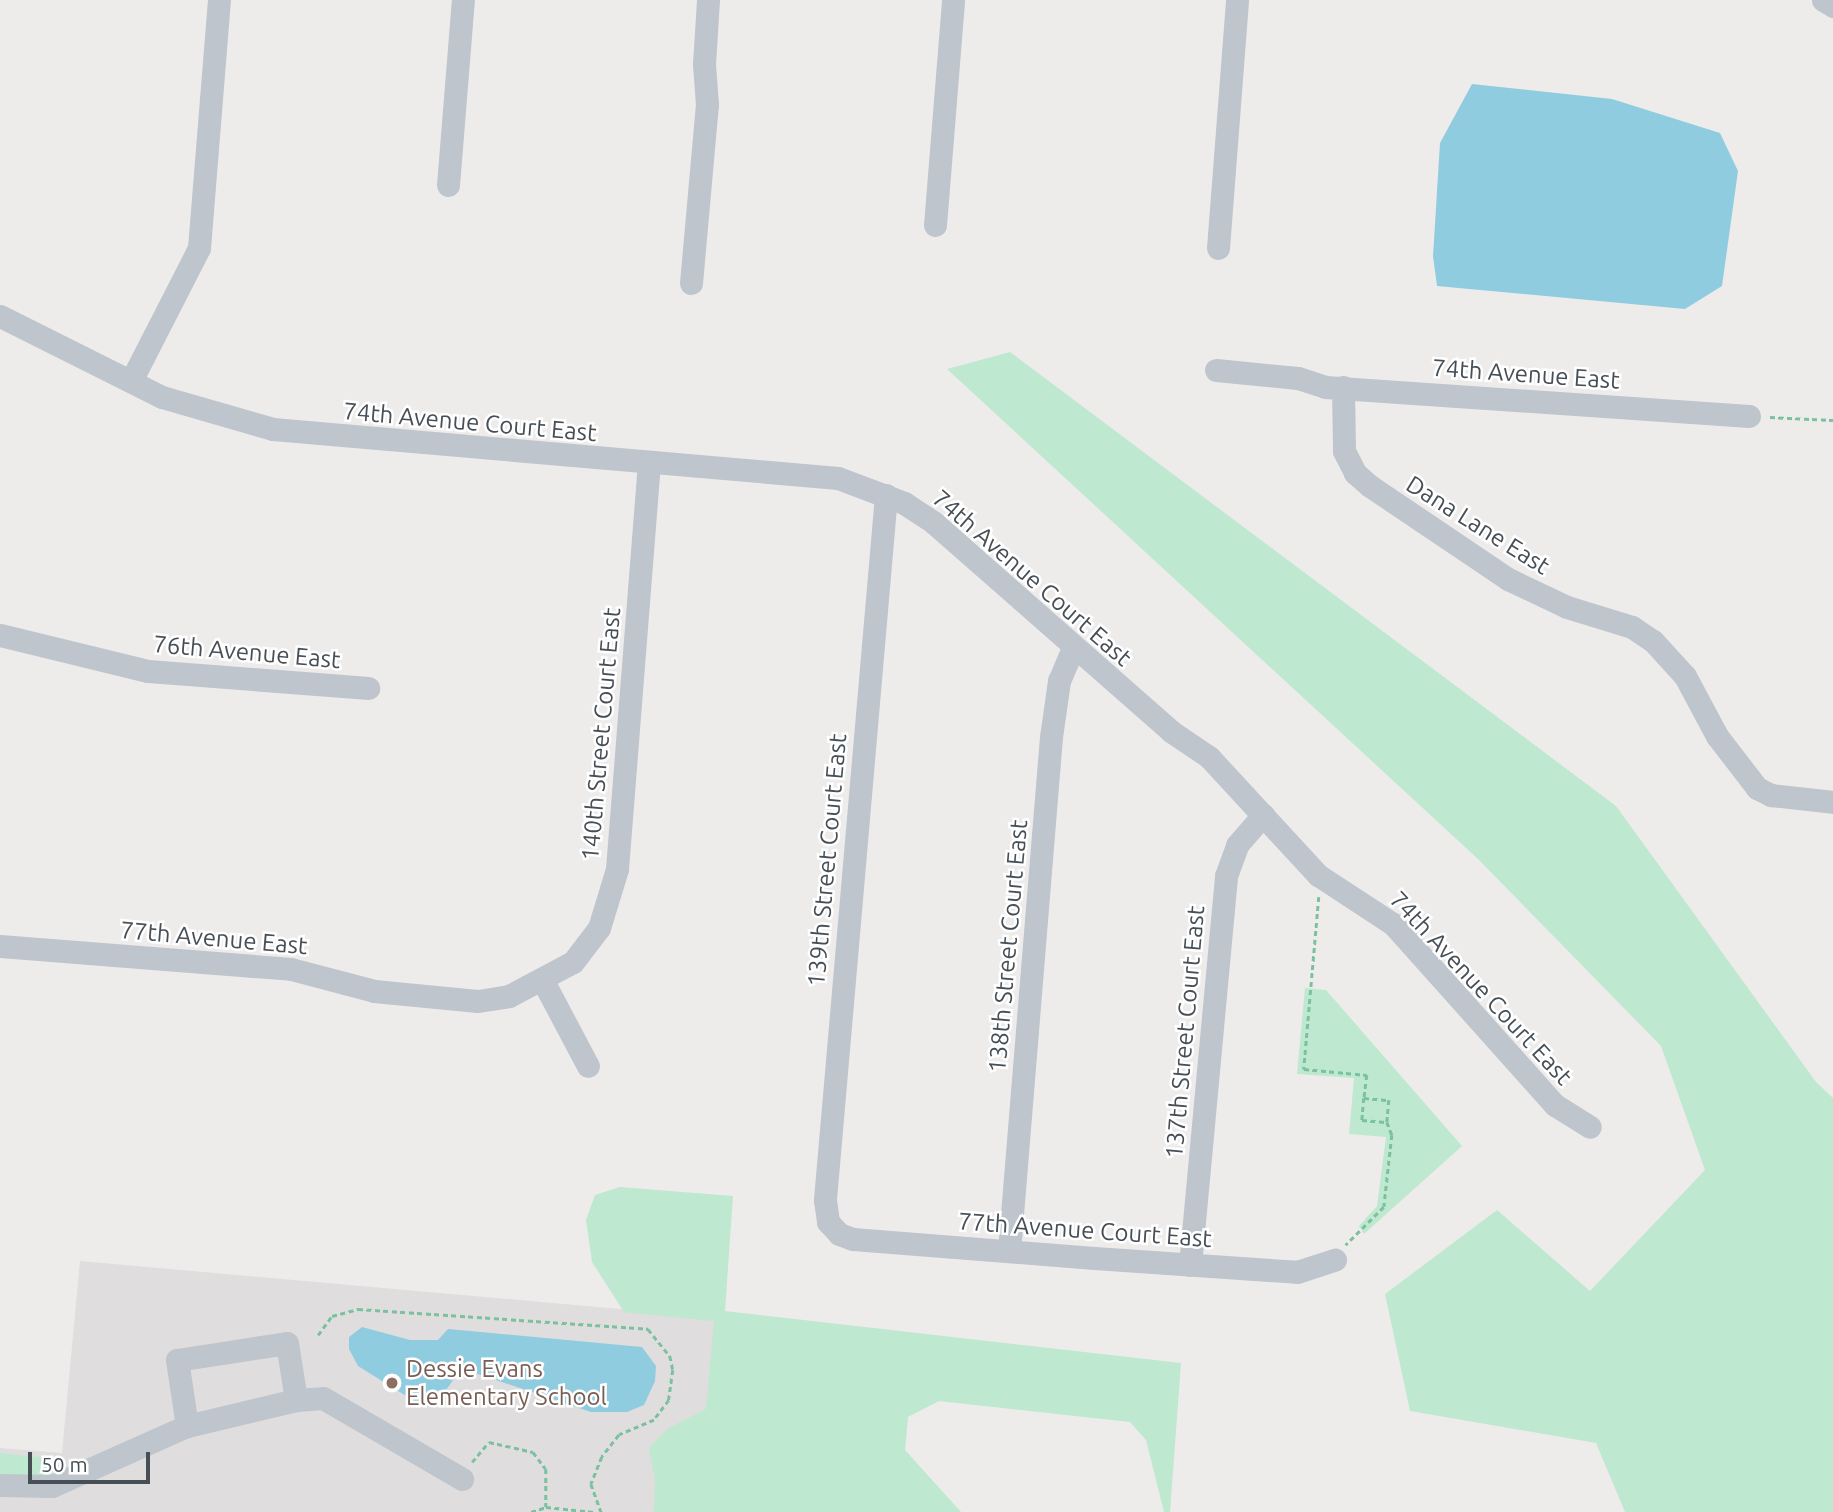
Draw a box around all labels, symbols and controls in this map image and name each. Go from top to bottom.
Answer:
street label: 74th Avenue East [1431,353,1621,395]
street label: 74th Avenue Court East [342,397,598,447]
street label: Dana Lane East [1401,469,1555,581]
street label: 74th Avenue Court East [927,484,1137,672]
street label: 140th Street Court East [576,606,626,862]
street label: 76th Avenue East [152,629,342,675]
street label: 139th Street Court East [802,732,852,988]
street label: 138th Street Court East [983,818,1033,1074]
street label: 74th Avenue Court East [1384,885,1578,1091]
street label: 137th Street Court East [1160,904,1210,1160]
street label: 77th Avenue East [119,915,309,961]
street label: 77th Avenue Court East [957,1207,1213,1253]
place label: Dessie Evans Elementary School [406,1355,607,1411]
marker: Dessie Evans Elementary School [384,1375,400,1391]
scale bar [32,1438,154,1482]
text: 50 m [41,1452,88,1476]

